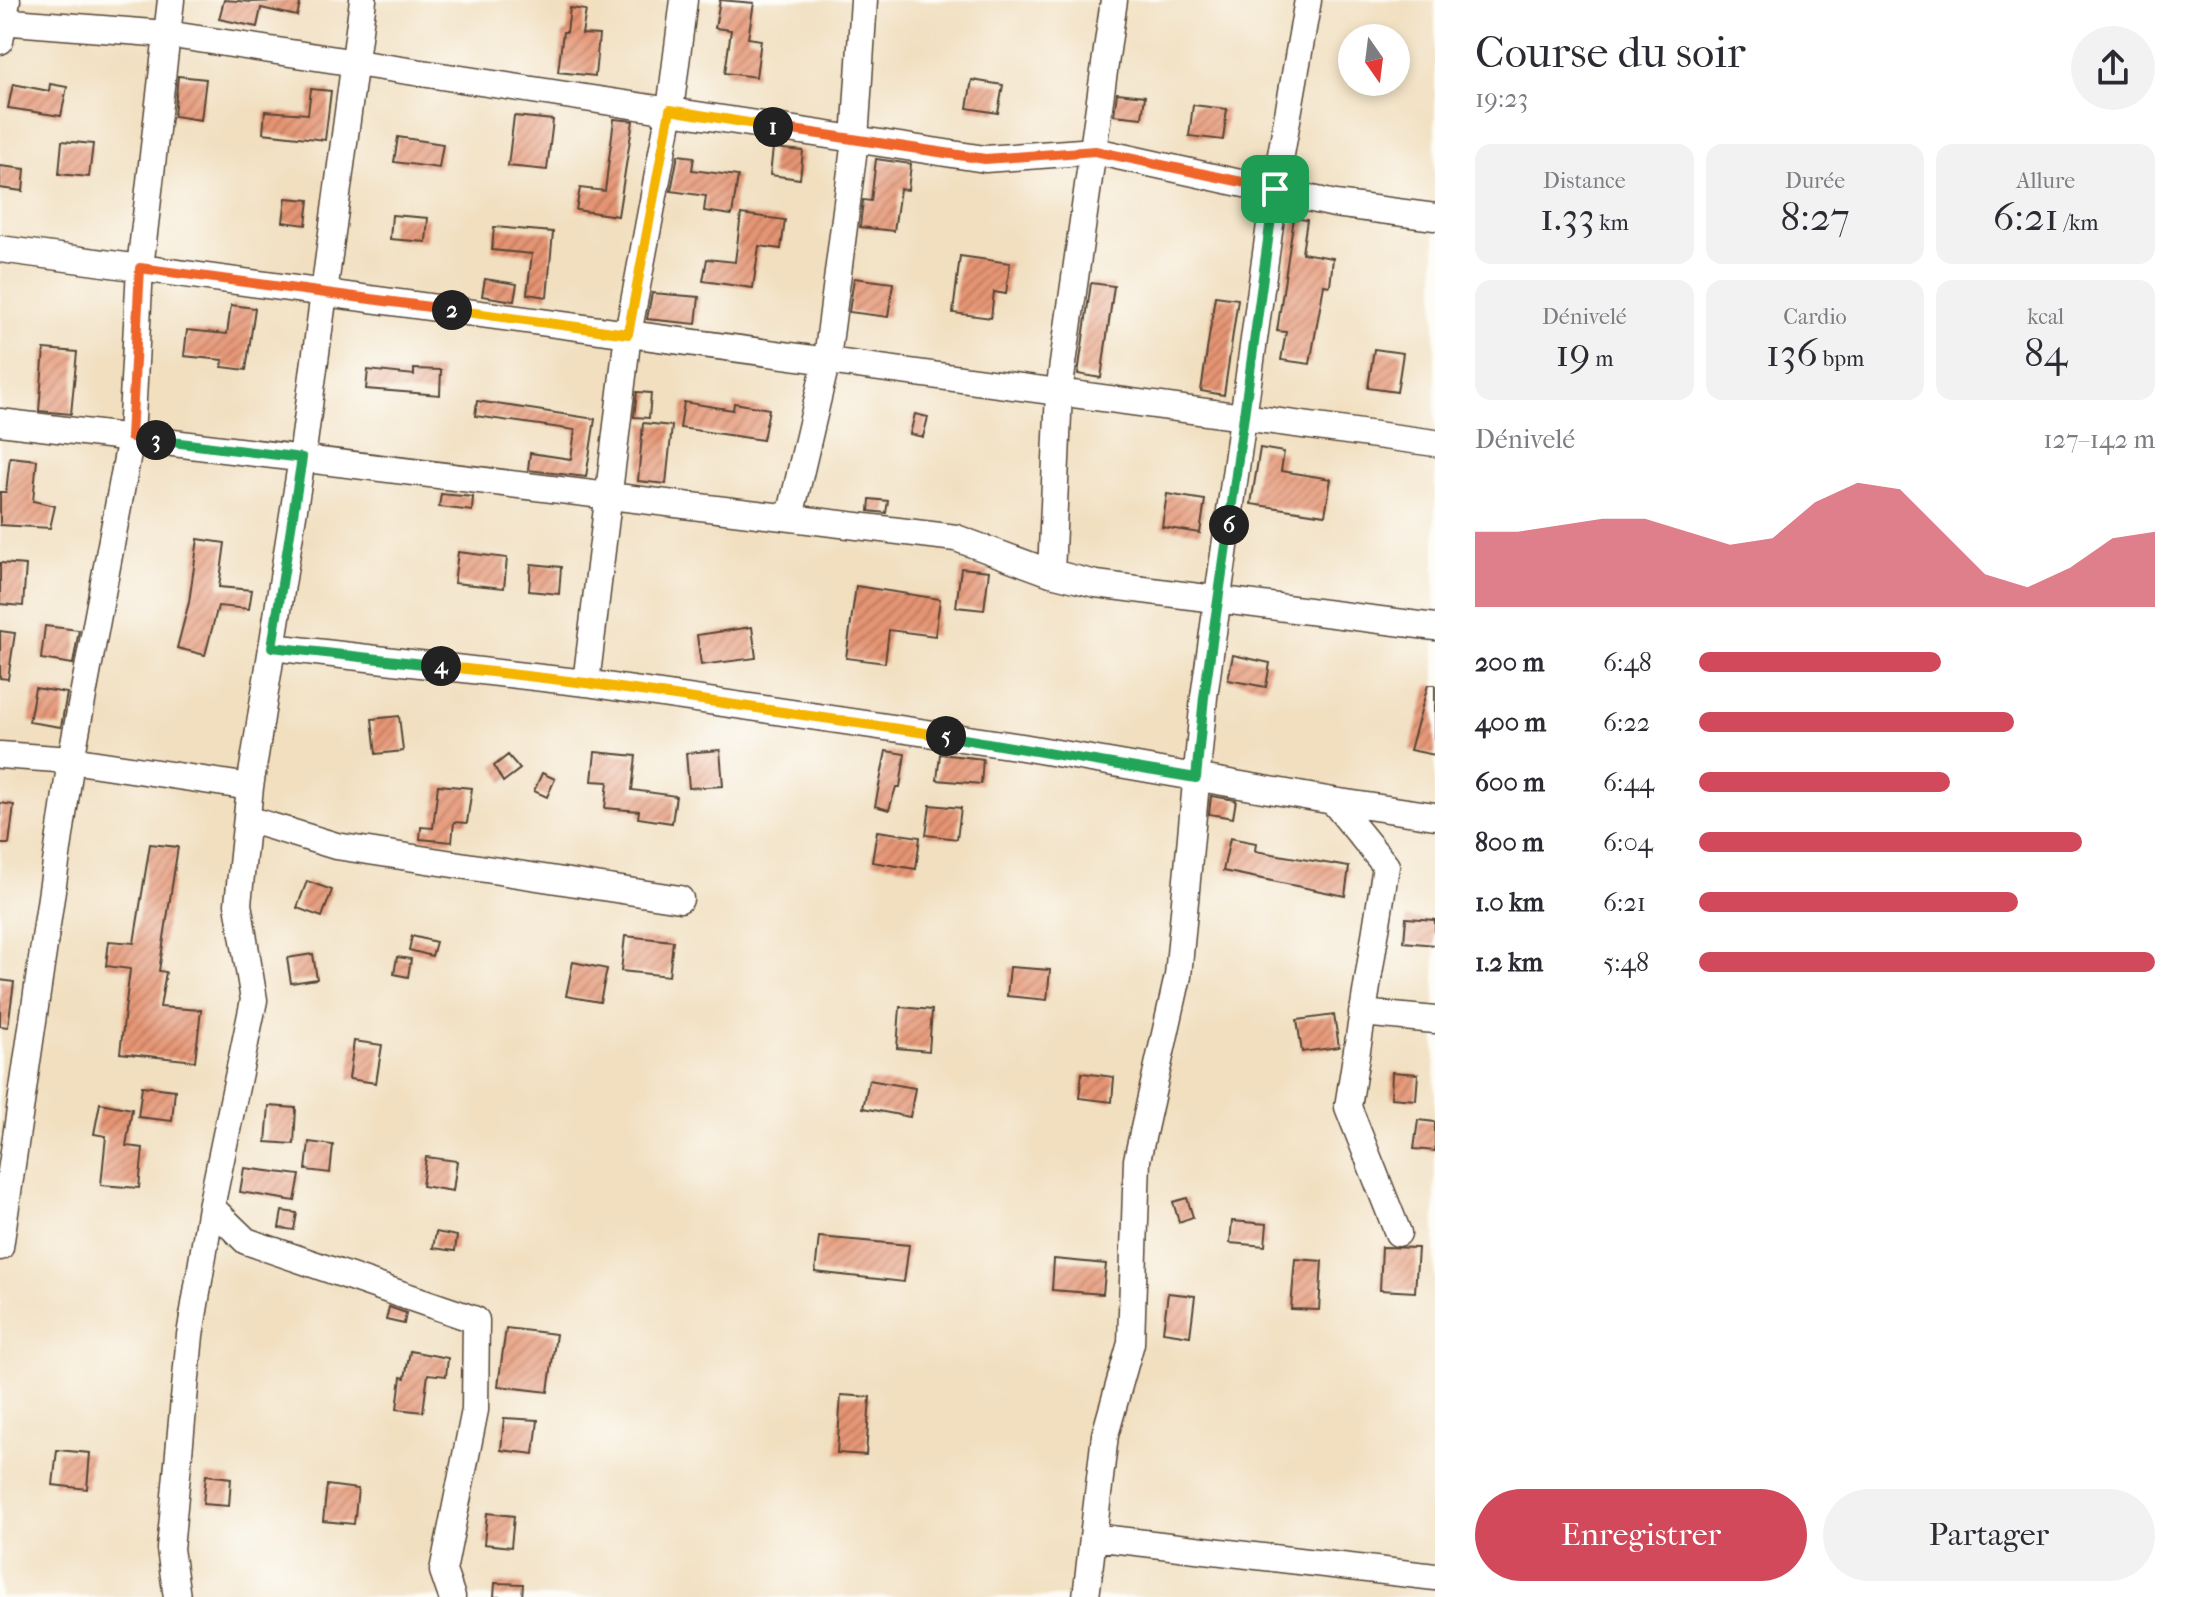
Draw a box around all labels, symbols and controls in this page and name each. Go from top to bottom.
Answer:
north arrow [1338,24,1410,96]
map controls [1338,24,1410,96]
button: share [2071,26,2155,110]
text: Course du soir [1475,27,1746,78]
text: 19:23 [1475,83,1528,114]
pin: 1 [753,107,793,147]
text: 1 [769,114,777,140]
pin [1241,155,1309,223]
icon: arrive [1253,167,1297,211]
text: Distance [1543,168,1626,194]
text: Durée [1785,168,1845,194]
text: Allure [2016,168,2075,194]
text: 1.33 [1540,194,1595,240]
text: 8:27 [1780,194,1850,240]
text: 6:21 [1993,194,2059,240]
text: km [1595,210,1629,236]
text: /km [2059,210,2099,236]
pin: 2 [432,290,472,330]
text: 2 [446,297,458,323]
text: Dénivelé [1542,304,1627,330]
text: Cardio [1783,304,1847,330]
text: kcal [2027,304,2064,330]
text: 19 [1555,330,1590,376]
text: 136 [1766,330,1818,376]
text: 84 [2024,330,2067,376]
text: m [1590,346,1613,372]
text: bpm [1818,346,1864,372]
pin: 3 [136,420,176,460]
text: Dénivelé [1475,424,1575,455]
text: 127–142 m [2043,424,2155,455]
text: 3 [151,427,161,453]
pin: 6 [1209,505,1249,545]
text: 6 [1223,512,1235,538]
pin: 4 [421,646,461,686]
text: 200 m [1475,647,1544,678]
text: 6:48 [1603,647,1652,678]
text: 4 [435,653,448,679]
text: 400 m [1475,707,1546,738]
text: 6:22 [1603,707,1650,738]
pin: 5 [926,716,966,756]
text: 5 [941,723,951,749]
text: 600 m [1475,767,1545,798]
text: 6:44 [1603,767,1654,798]
text: 800 m [1475,827,1544,858]
text: 6:04 [1603,827,1653,858]
text: 1.0 km [1475,887,1544,918]
text: 6:21 [1603,887,1646,918]
text: 1.2 km [1475,947,1543,978]
text: 5:48 [1603,947,1649,978]
button: Enregistrer [1475,1489,1807,1581]
button: Partager [1823,1489,2155,1581]

